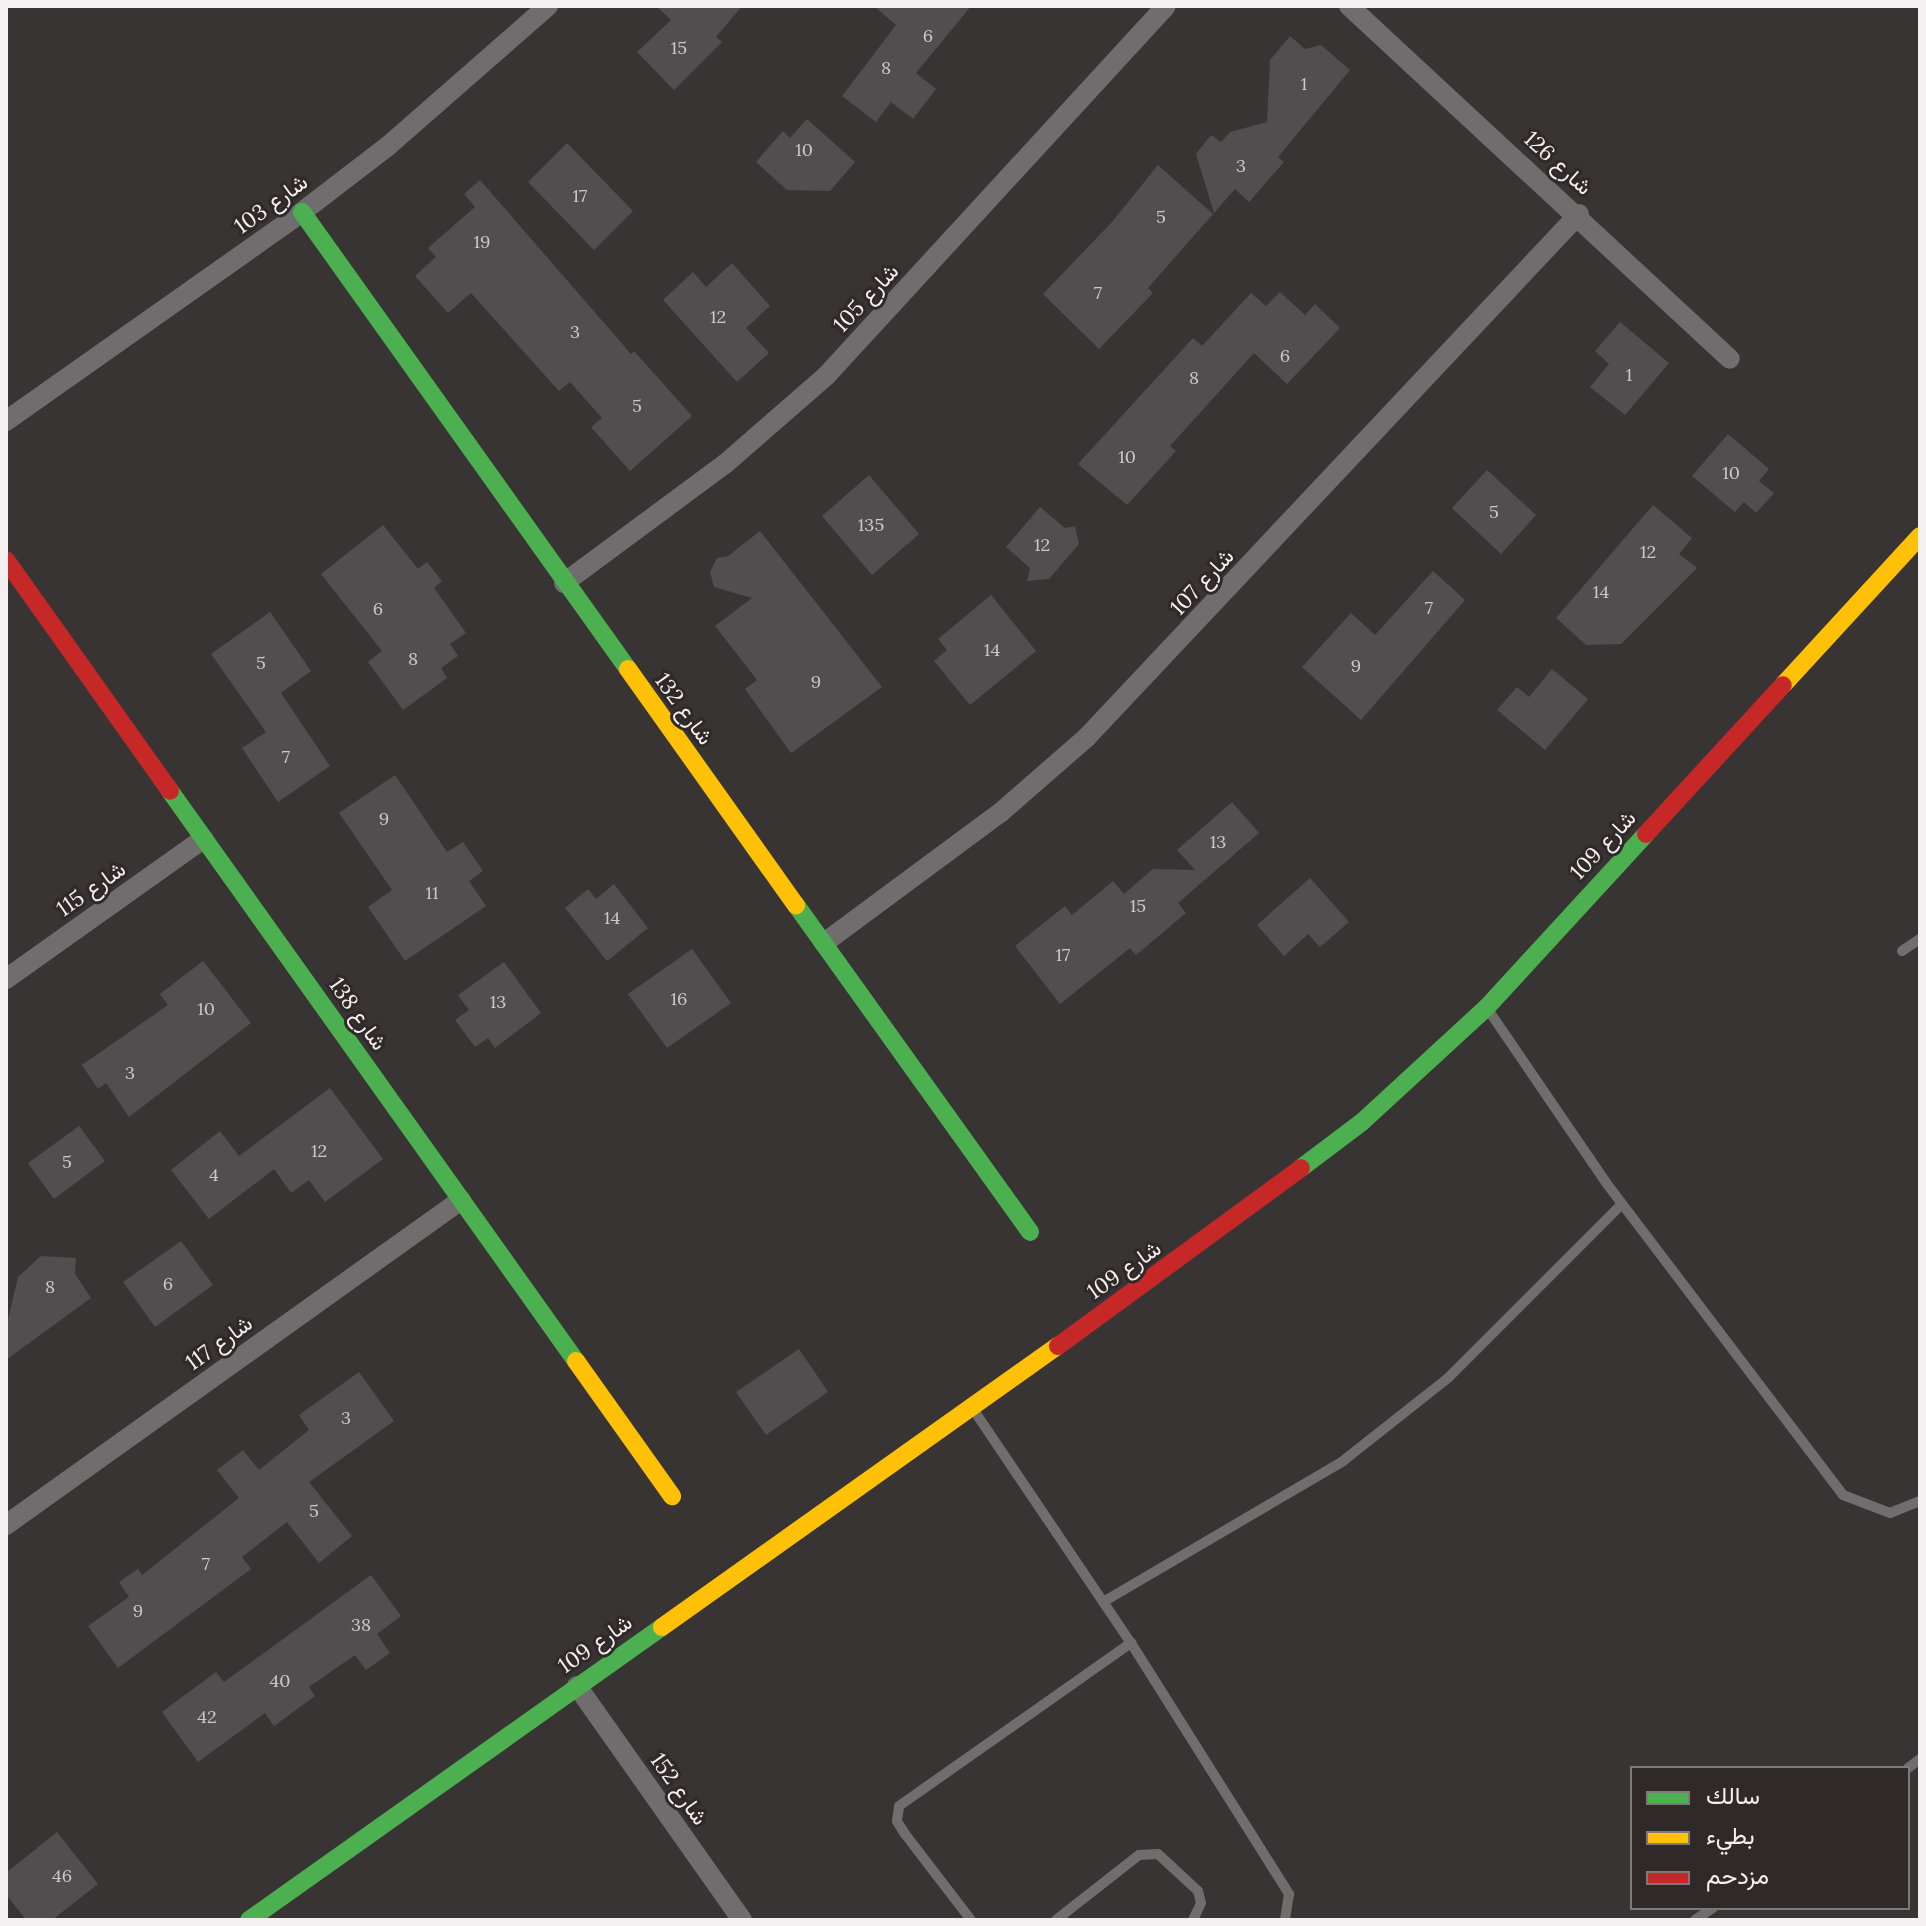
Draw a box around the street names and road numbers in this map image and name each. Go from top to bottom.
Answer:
street label: شارع 126 [1518,126,1598,200]
street label: شارع 103 [229,169,313,239]
street label: شارع 105 [828,258,904,338]
street label: شارع 107 [1165,543,1239,621]
street label: شارع 132 [649,668,719,750]
street label: شارع 109 [1565,805,1641,885]
street label: شارع 115 [51,856,131,922]
street label: شارع 138 [323,973,393,1055]
street label: شارع 109 [1082,1235,1166,1305]
street label: شارع 117 [180,1310,258,1376]
street label: شارع 109 [553,1609,637,1679]
street label: شارع 152 [645,1748,713,1830]

